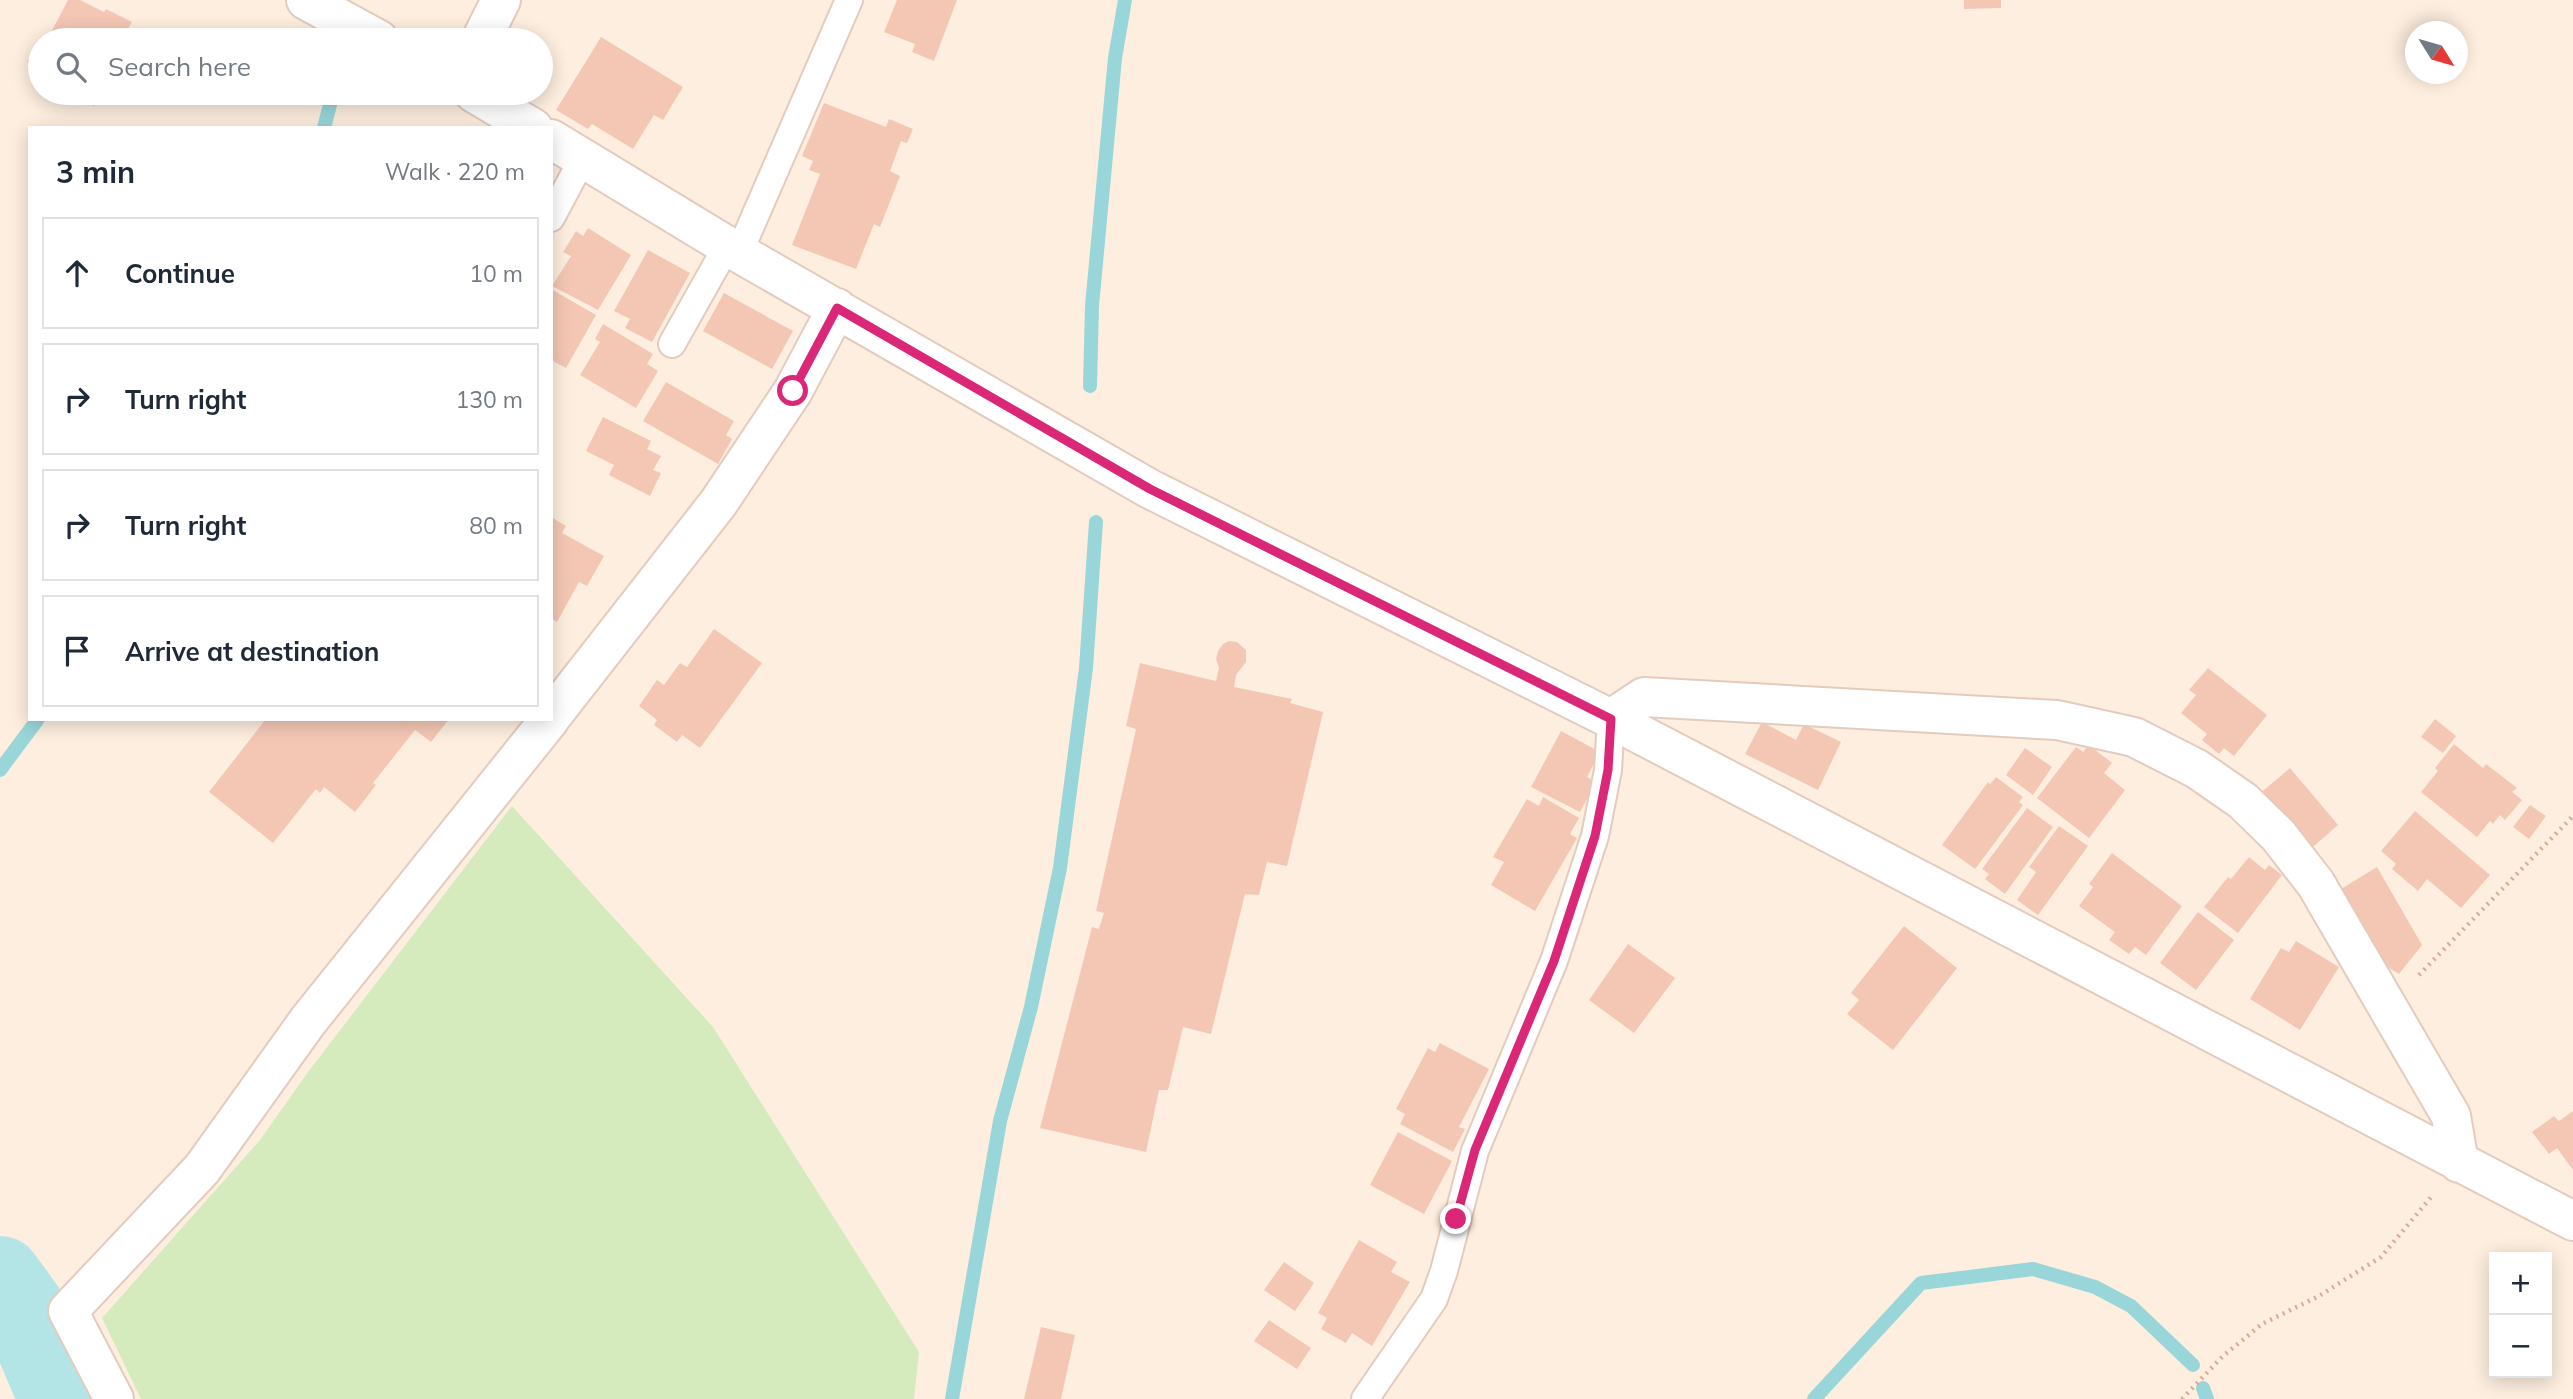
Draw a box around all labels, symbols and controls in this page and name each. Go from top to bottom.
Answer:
north arrow [2405,21,2468,84]
search box [28,28,553,105]
icon: search [52,48,90,86]
text: Search here [108,50,251,83]
text: 3 min [56,153,135,191]
text: Walk · 220 m [385,157,525,186]
icon: ahead [58,254,96,292]
text: Continue [125,257,235,290]
text: 10 m [469,259,523,288]
route start [777,375,808,406]
icon: right [58,380,96,418]
text: Turn right [125,383,246,416]
text: 130 m [455,385,523,414]
icon: right [58,506,96,544]
text: Turn right [125,509,246,542]
text: 80 m [469,511,523,540]
icon: arrive [58,632,96,670]
text: Arrive at destination [125,635,380,668]
route end [1440,1203,1471,1234]
map controls [2489,1252,2552,1378]
button: + [2489,1252,2552,1315]
button: − [2489,1315,2552,1378]

